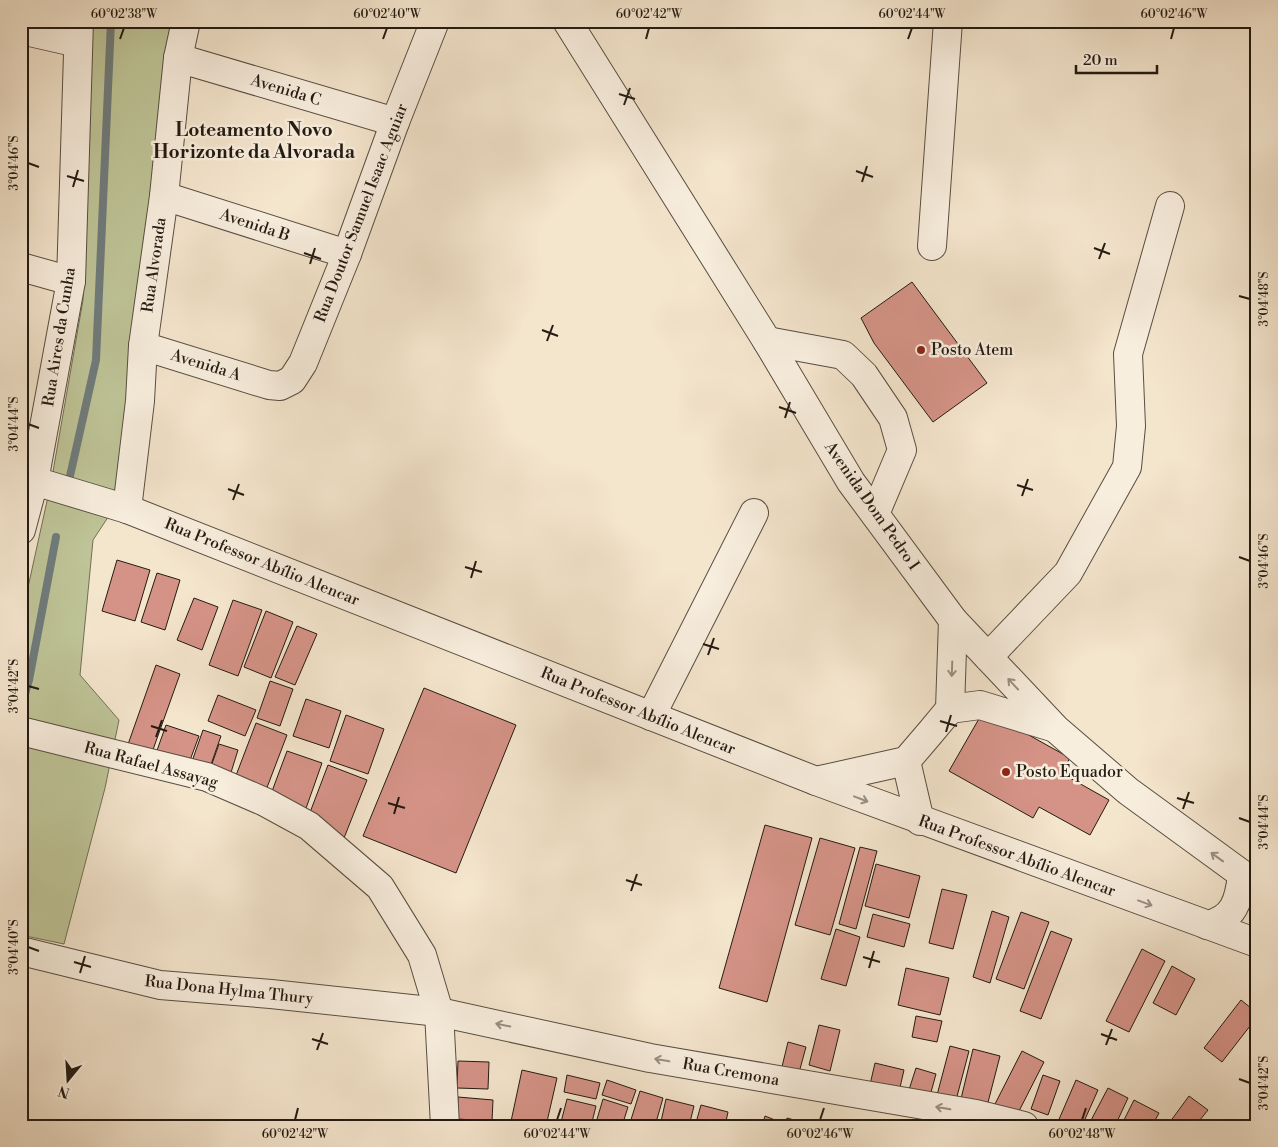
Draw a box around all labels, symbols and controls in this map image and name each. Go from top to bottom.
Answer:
text: 60°02'38"W [91,7,158,22]
text: 60°02'40"W [353,7,422,22]
text: 60°02'42"W [616,7,683,22]
text: 60°02'44"W [878,7,947,22]
text: 60°02'46"W [1141,7,1209,22]
scale bar [1076,42,1157,74]
text: 20 m [1083,51,1118,70]
street label: Avenida C [248,70,323,110]
street label: Rua Doutor Samuel Isaac Aguiar [310,101,412,325]
district label: Loteamento Novo Horizonte da Alvorada [153,118,356,164]
text: 3°04'46"S [7,135,22,190]
street label: Avenida B [216,204,293,246]
street label: Rua Alvorada [137,215,171,314]
street label: Rua Aires da Cunha [38,265,80,408]
text: 3°04'48"S [1257,271,1272,326]
place label: Posto Atem [931,340,1013,360]
marker: Posto Atem [915,344,927,356]
street label: Avenida A [168,345,244,385]
text: 3°04'44"S [7,396,22,451]
street label: Avenida Dom Pedro I [820,437,924,574]
street label: Rua Professor Abílio Alencar [162,514,363,610]
text: 3°04'46"S [1257,533,1272,588]
text: 3°04'42"S [7,659,22,713]
one-way arrow [947,661,956,677]
street label: Rua Professor Abílio Alencar [538,663,739,759]
one-way arrow [1007,678,1019,690]
street label: Rua Rafael Assayag [82,737,221,793]
place label: Posto Equador [1016,762,1123,782]
marker: Posto Equador [1000,766,1012,778]
text: 3°04'44"S [1257,794,1272,849]
one-way arrow [853,795,868,804]
street label: Rua Professor Abílio Alencar [916,811,1118,901]
one-way arrow [1211,851,1224,862]
one-way arrow [1137,899,1152,908]
text: 3°04'40"S [7,919,22,975]
street label: Rua Dona Hylma Thury [144,971,314,1009]
one-way arrow [495,1020,511,1029]
north arrow [42,1054,92,1104]
one-way arrow [654,1054,670,1064]
street label: Rua Cremona [681,1054,782,1091]
text: 3°04'42"S [1257,1056,1272,1110]
text: N [56,1081,72,1102]
one-way arrow [935,1103,951,1113]
text: 60°02'42"W [262,1127,329,1142]
text: 60°02'44"W [523,1127,592,1142]
text: 60°02'46"W [787,1127,855,1142]
text: 60°02'48"W [1049,1127,1117,1142]

